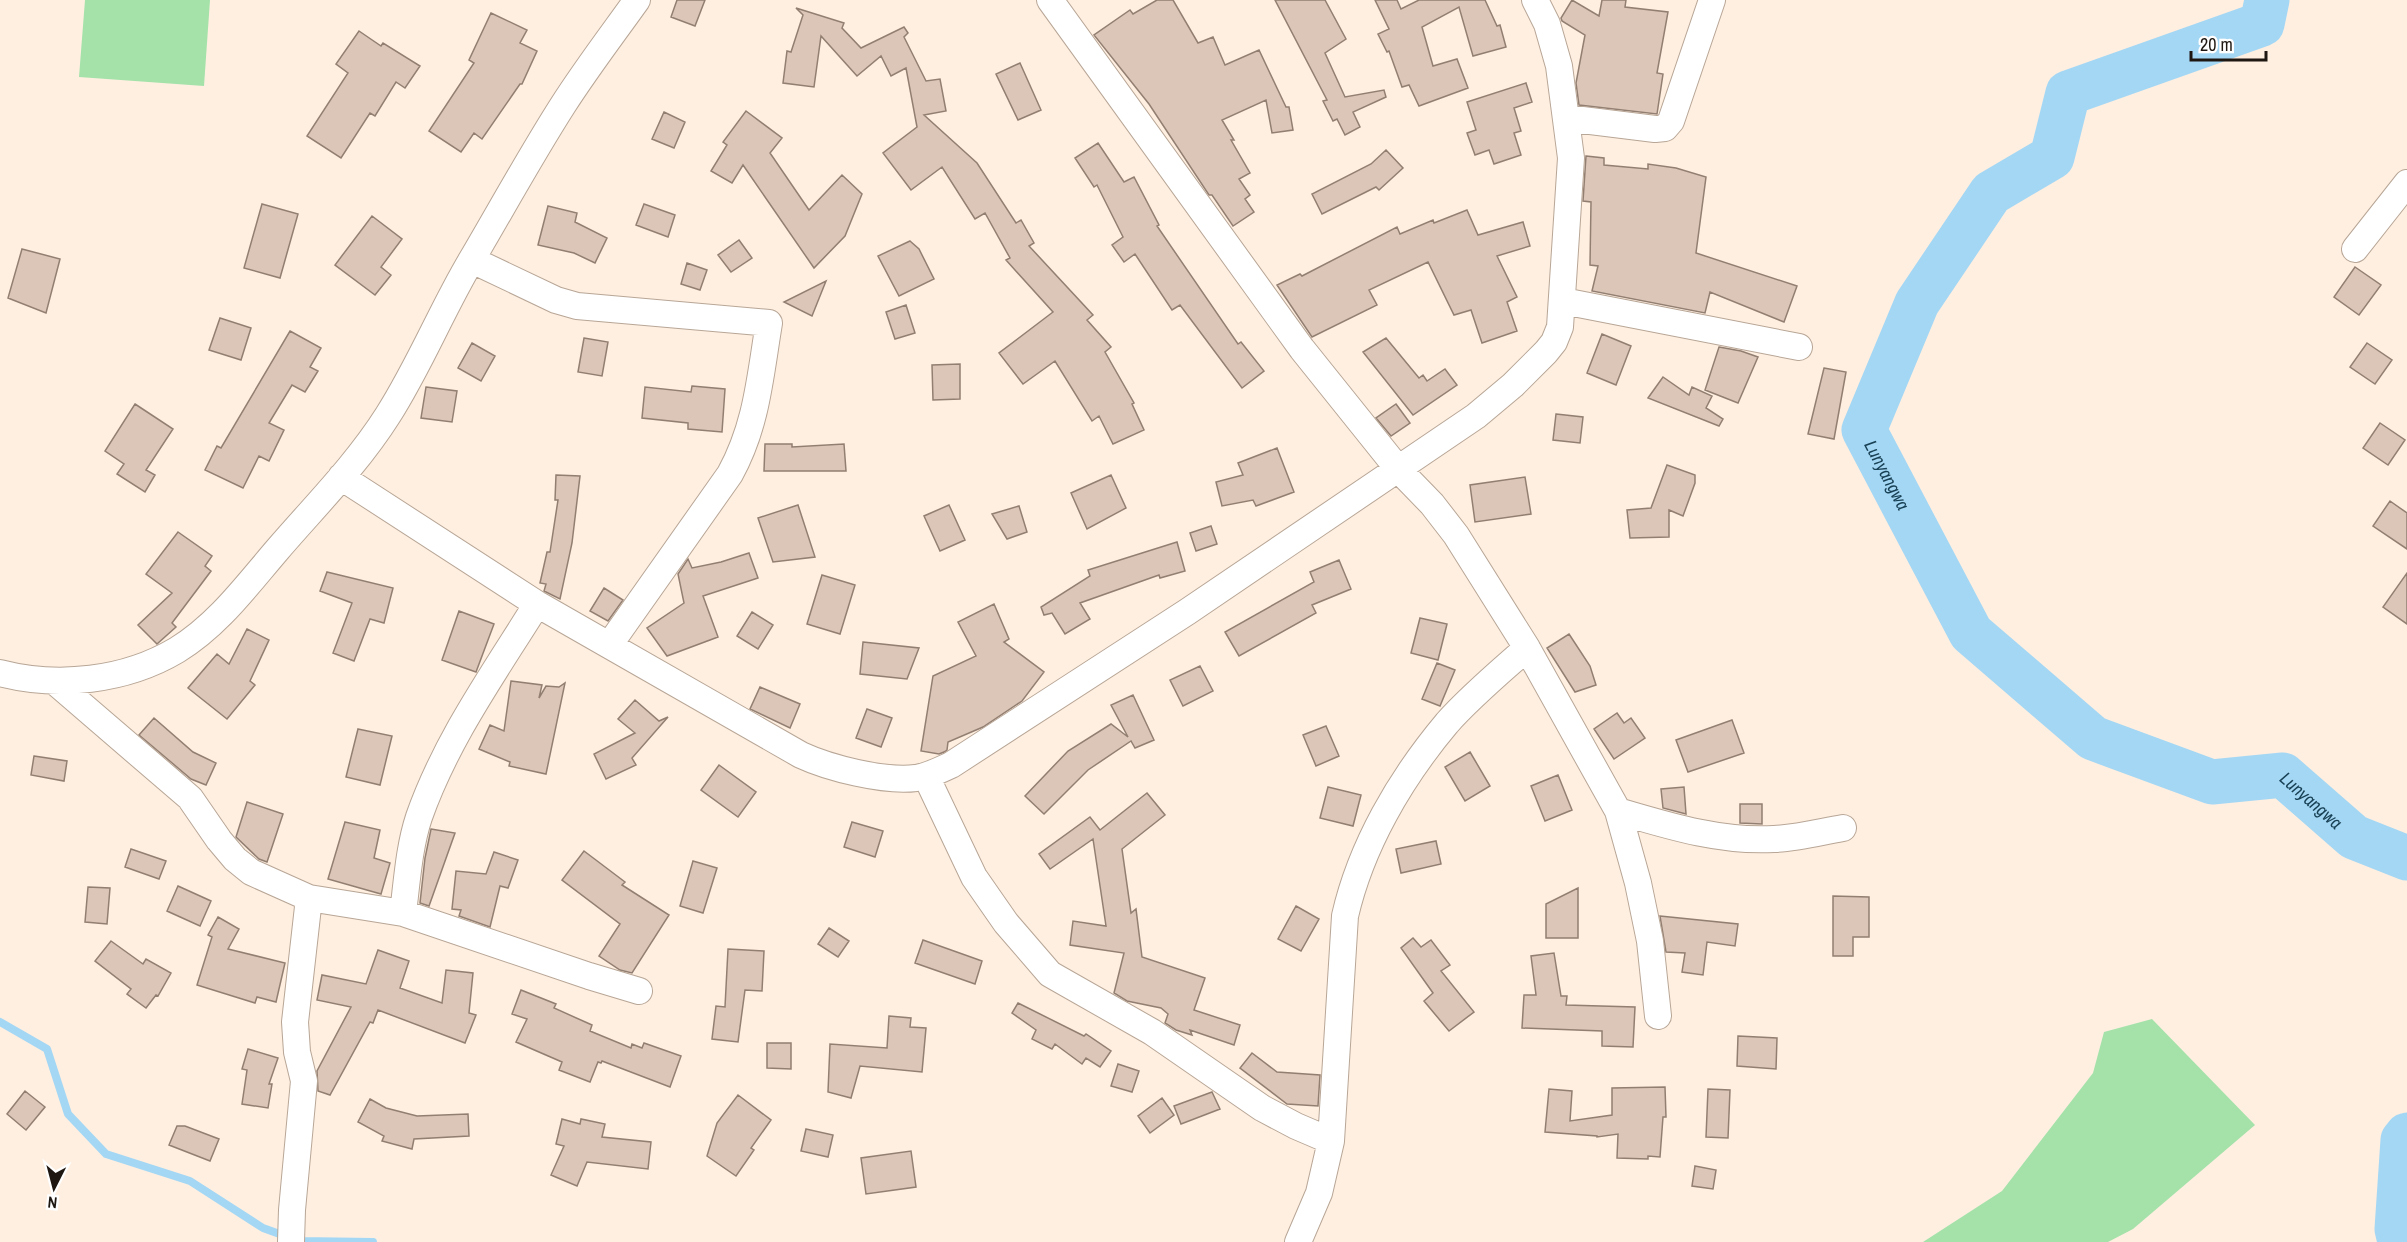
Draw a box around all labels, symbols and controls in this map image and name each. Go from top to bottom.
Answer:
scale bar [2191,24,2266,62]
text: 20 m [2200,32,2233,57]
water label: Lunyangwa [1859,435,1916,514]
water label: Lunyangwa [2275,766,2348,834]
north arrow [24,1158,84,1218]
text: N [47,1191,58,1214]

